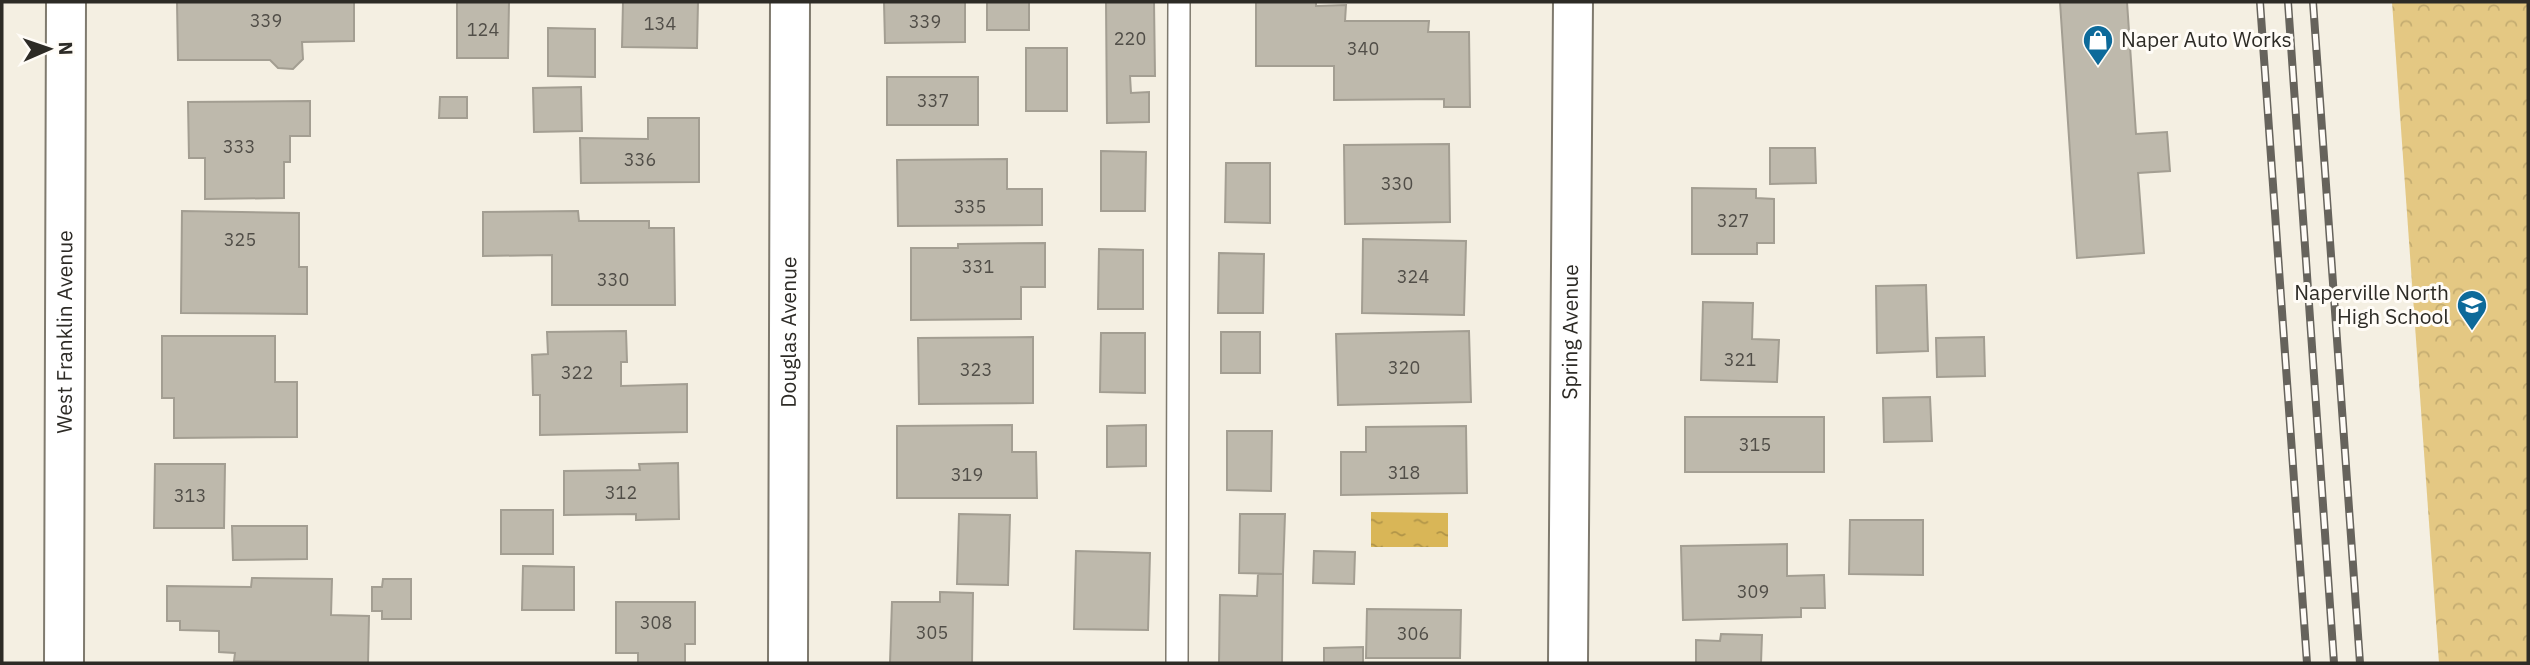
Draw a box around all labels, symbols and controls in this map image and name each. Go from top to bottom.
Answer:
house number: 339 [250,9,282,32]
house number: 339 [909,10,941,33]
house number: 134 [644,12,676,35]
north arrow [14,14,84,84]
house number: 124 [467,18,499,41]
shop icon: Naper Auto Works [2081,23,2115,67]
place label: Naper Auto Works [2121,25,2292,53]
house number: 220 [1114,27,1146,50]
house number: 340 [1347,37,1379,60]
text: N [54,41,78,56]
house number: 337 [917,89,949,112]
house number: 333 [223,135,255,158]
house number: 336 [624,148,656,171]
house number: 330 [1381,172,1413,195]
house number: 335 [954,195,986,218]
house number: 327 [1717,209,1749,232]
house number: 325 [224,228,256,251]
street label: West Franklin Avenue [50,230,78,434]
house number: 331 [962,255,994,278]
street label: Douglas Avenue [774,256,802,408]
street label: Spring Avenue [1555,264,1584,400]
house number: 324 [1397,265,1429,288]
house number: 330 [597,268,629,291]
place label: Naperville North High School [2294,278,2449,330]
school or university icon: Naperville North High School [2455,288,2489,332]
house number: 321 [1724,348,1756,371]
house number: 320 [1388,356,1420,379]
house number: 323 [960,358,992,381]
house number: 322 [561,361,593,384]
house number: 315 [1739,433,1771,456]
house number: 318 [1388,461,1420,484]
house number: 319 [951,463,983,486]
house number: 312 [605,481,637,504]
house number: 313 [174,484,206,507]
house number: 309 [1737,580,1769,603]
house number: 308 [640,611,672,634]
house number: 305 [916,621,948,644]
house number: 306 [1397,622,1429,645]

